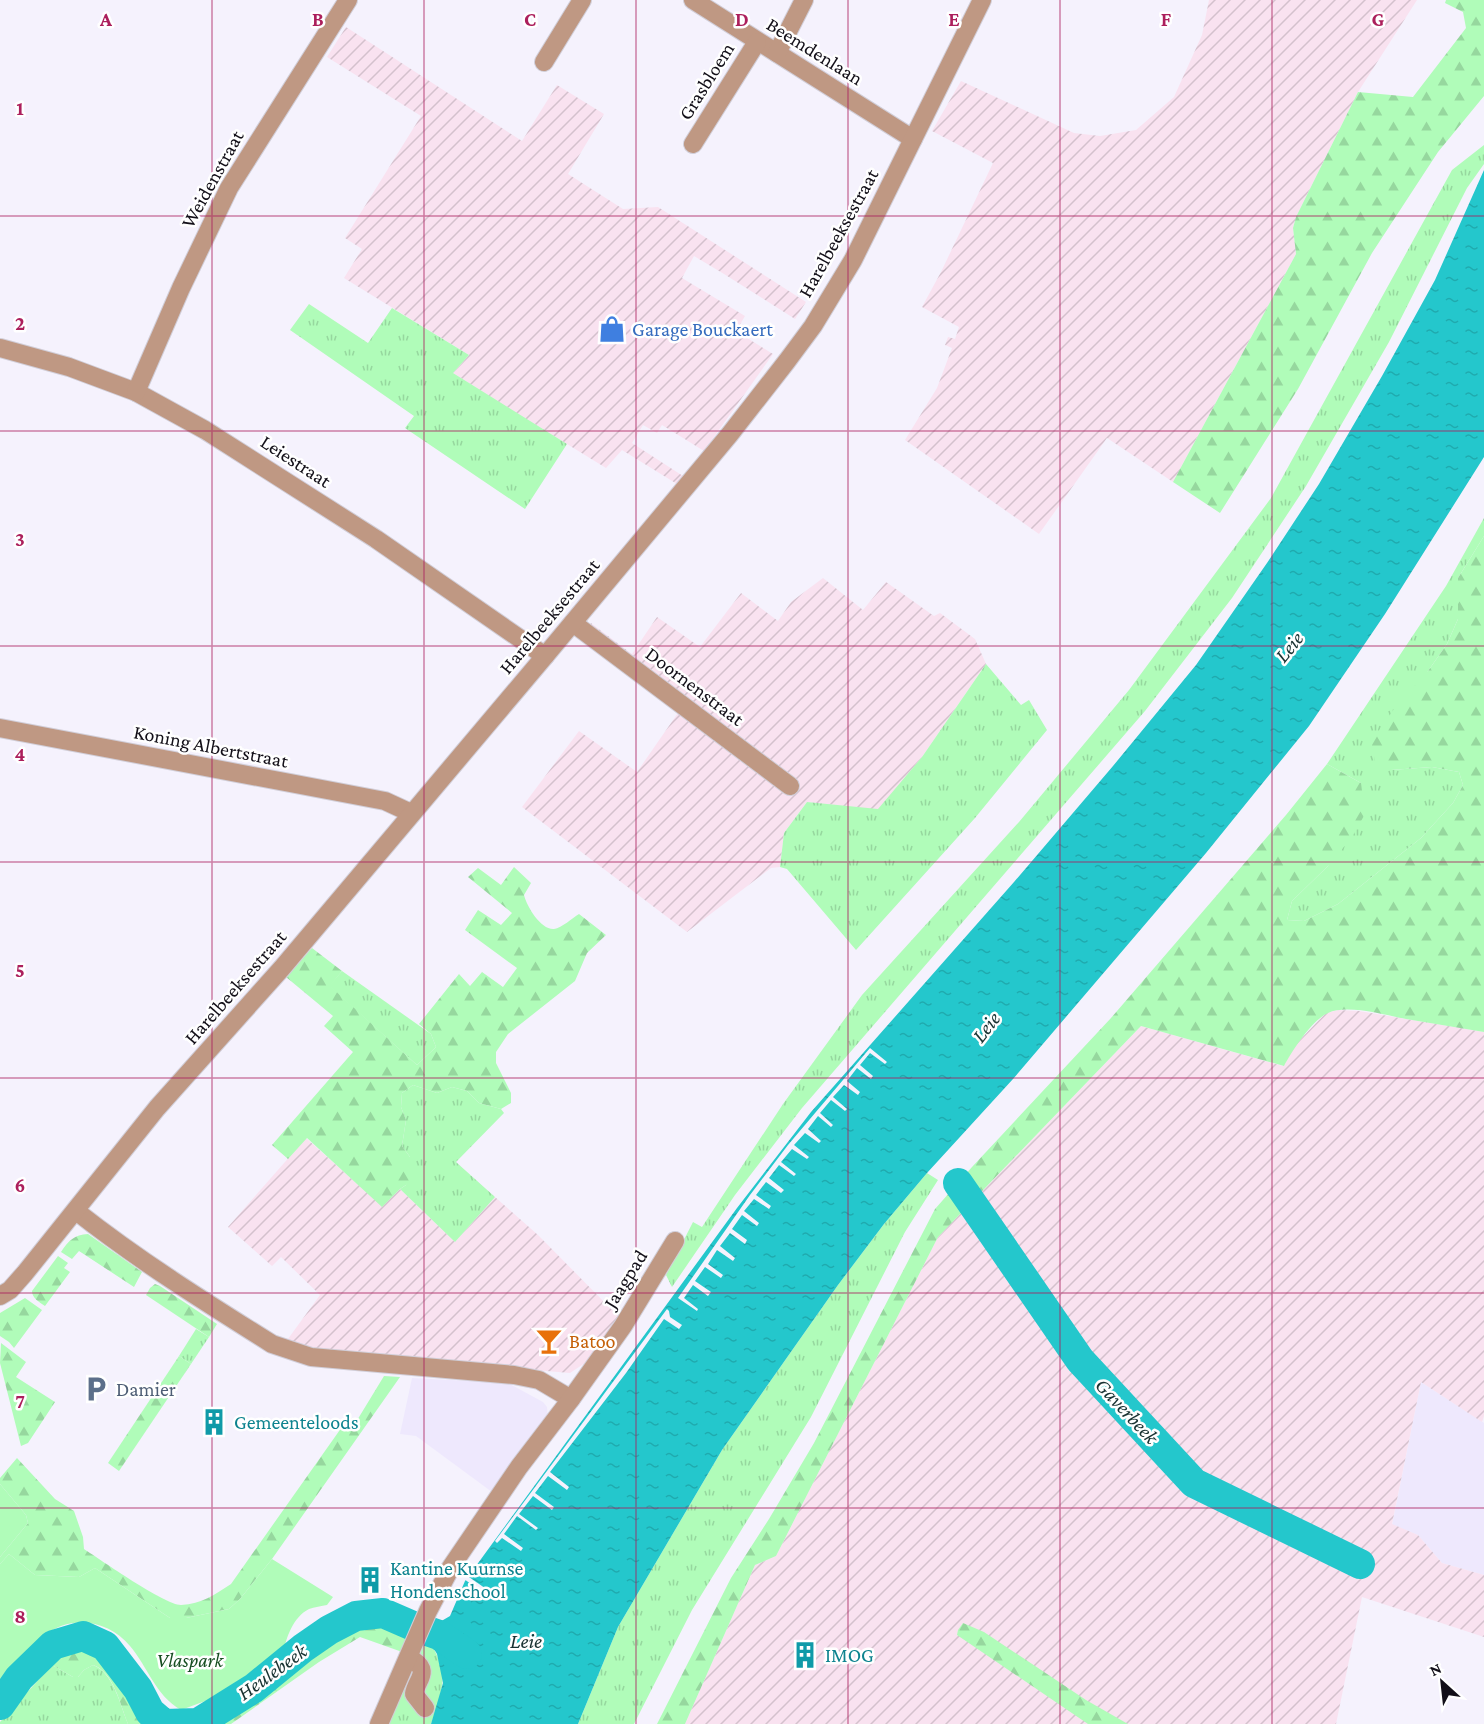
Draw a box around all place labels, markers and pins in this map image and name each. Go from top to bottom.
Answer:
shop icon: Garage Bouckaert [597,314,627,344]
place label: Garage Bouckaert [632,318,773,341]
bar icon: Batoo [534,1326,564,1356]
place label: Batoo [569,1330,616,1352]
parking icon: Damier [81,1374,111,1404]
place label: Damier [116,1378,176,1400]
building icon: Gemeenteloods [199,1407,229,1437]
place label: Gemeenteloods [234,1411,359,1433]
place label: Kantine Kuurnse Hondenschool [390,1557,523,1602]
building icon: Kantine Kuurnse Hondenschool [355,1565,385,1595]
building icon: IMOG [790,1640,820,1670]
place label: IMOG [825,1644,874,1666]

